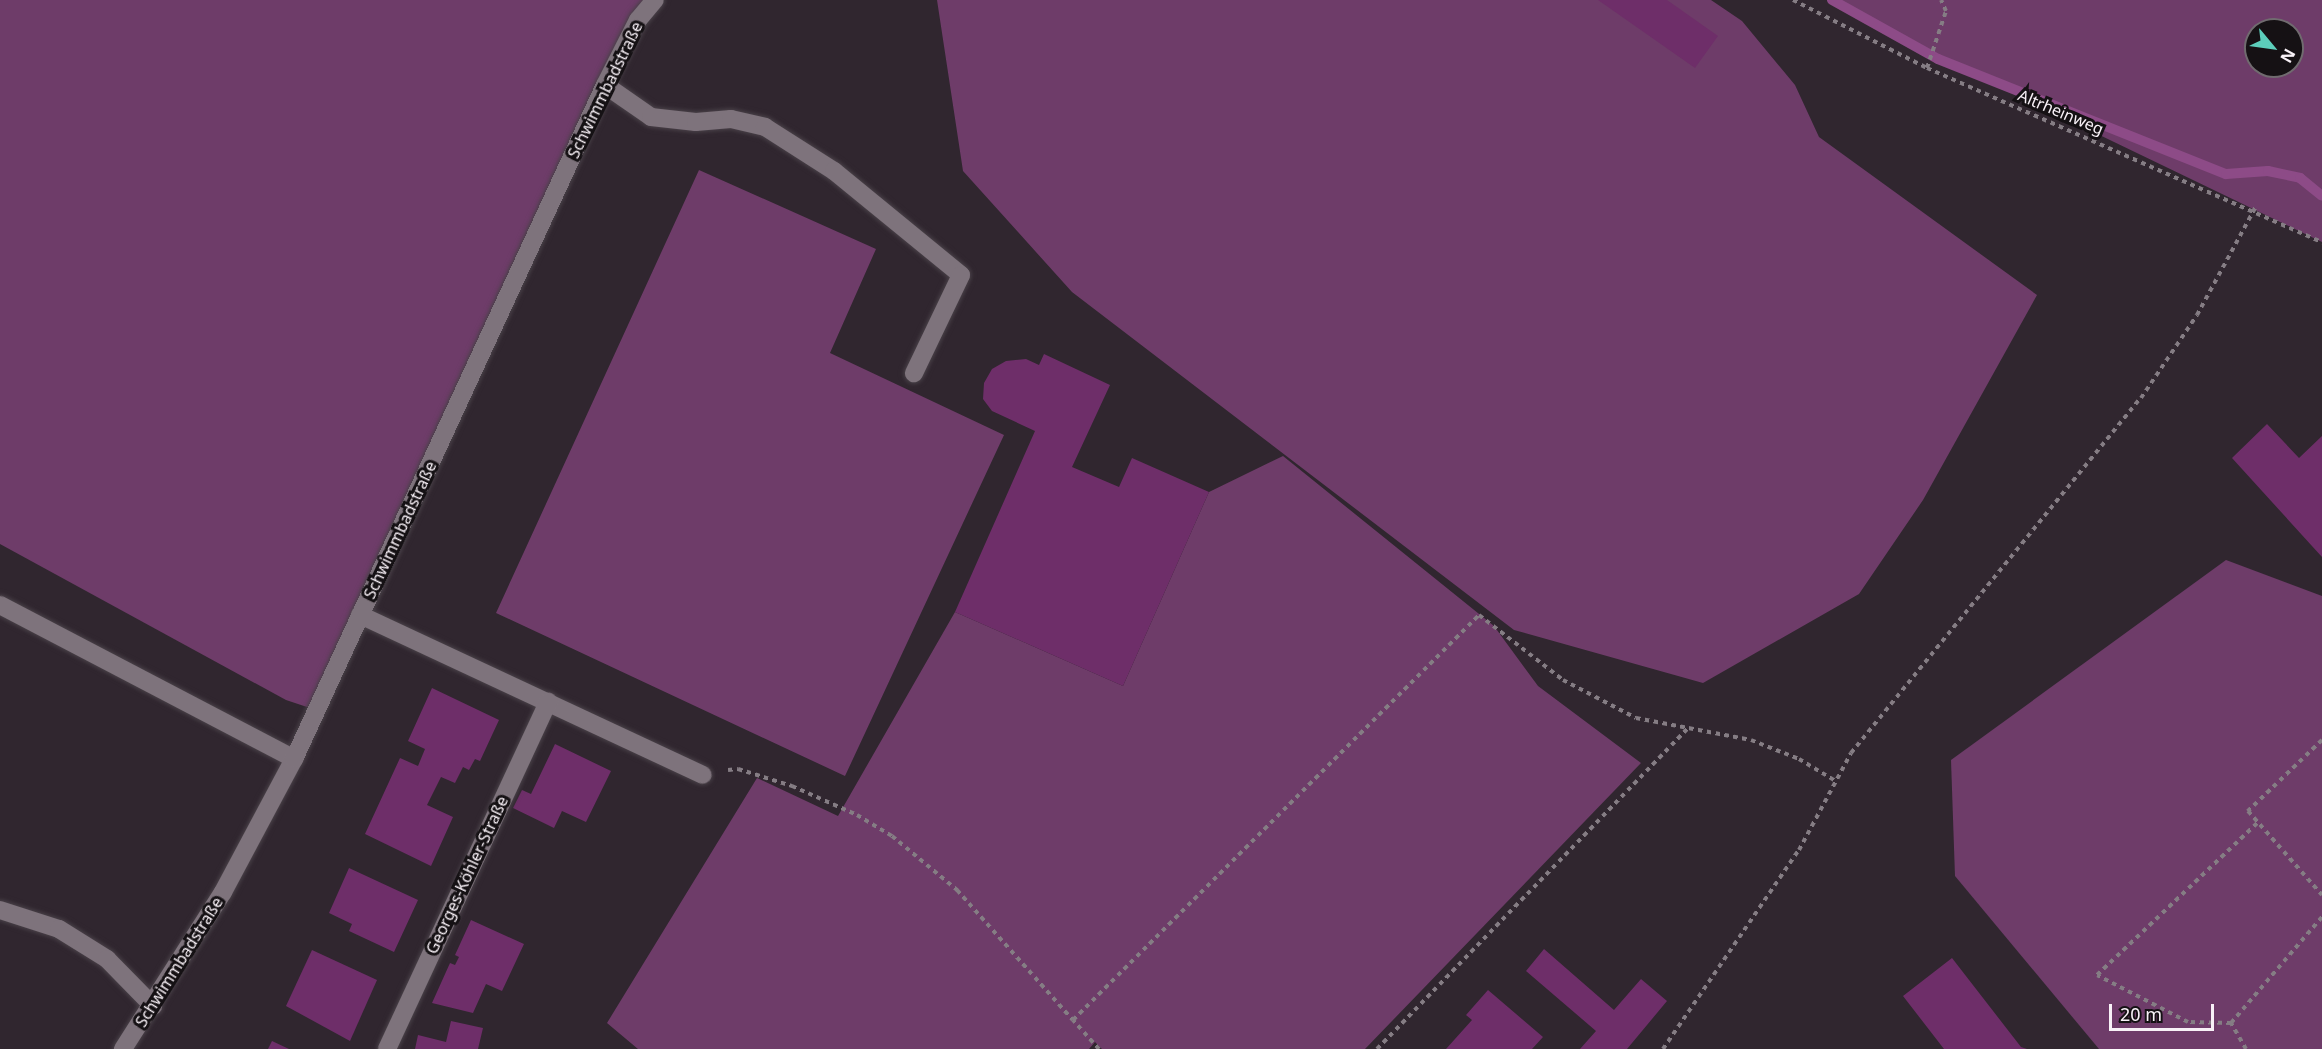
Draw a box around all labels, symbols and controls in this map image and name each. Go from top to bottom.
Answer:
north arrow [2244,18,2304,78]
street label: Schwimmbadstraße [564,19,646,161]
text: N [2275,45,2301,67]
street label: Altrheinweg [2015,85,2107,139]
street label: Schwimmbadstraße [360,458,440,602]
street label: Georges-Köhler-Straße [422,793,512,957]
street label: Schwimmbadstraße [131,894,227,1030]
scale bar [2112,992,2217,1030]
text: 20 m [2120,1002,2162,1026]

